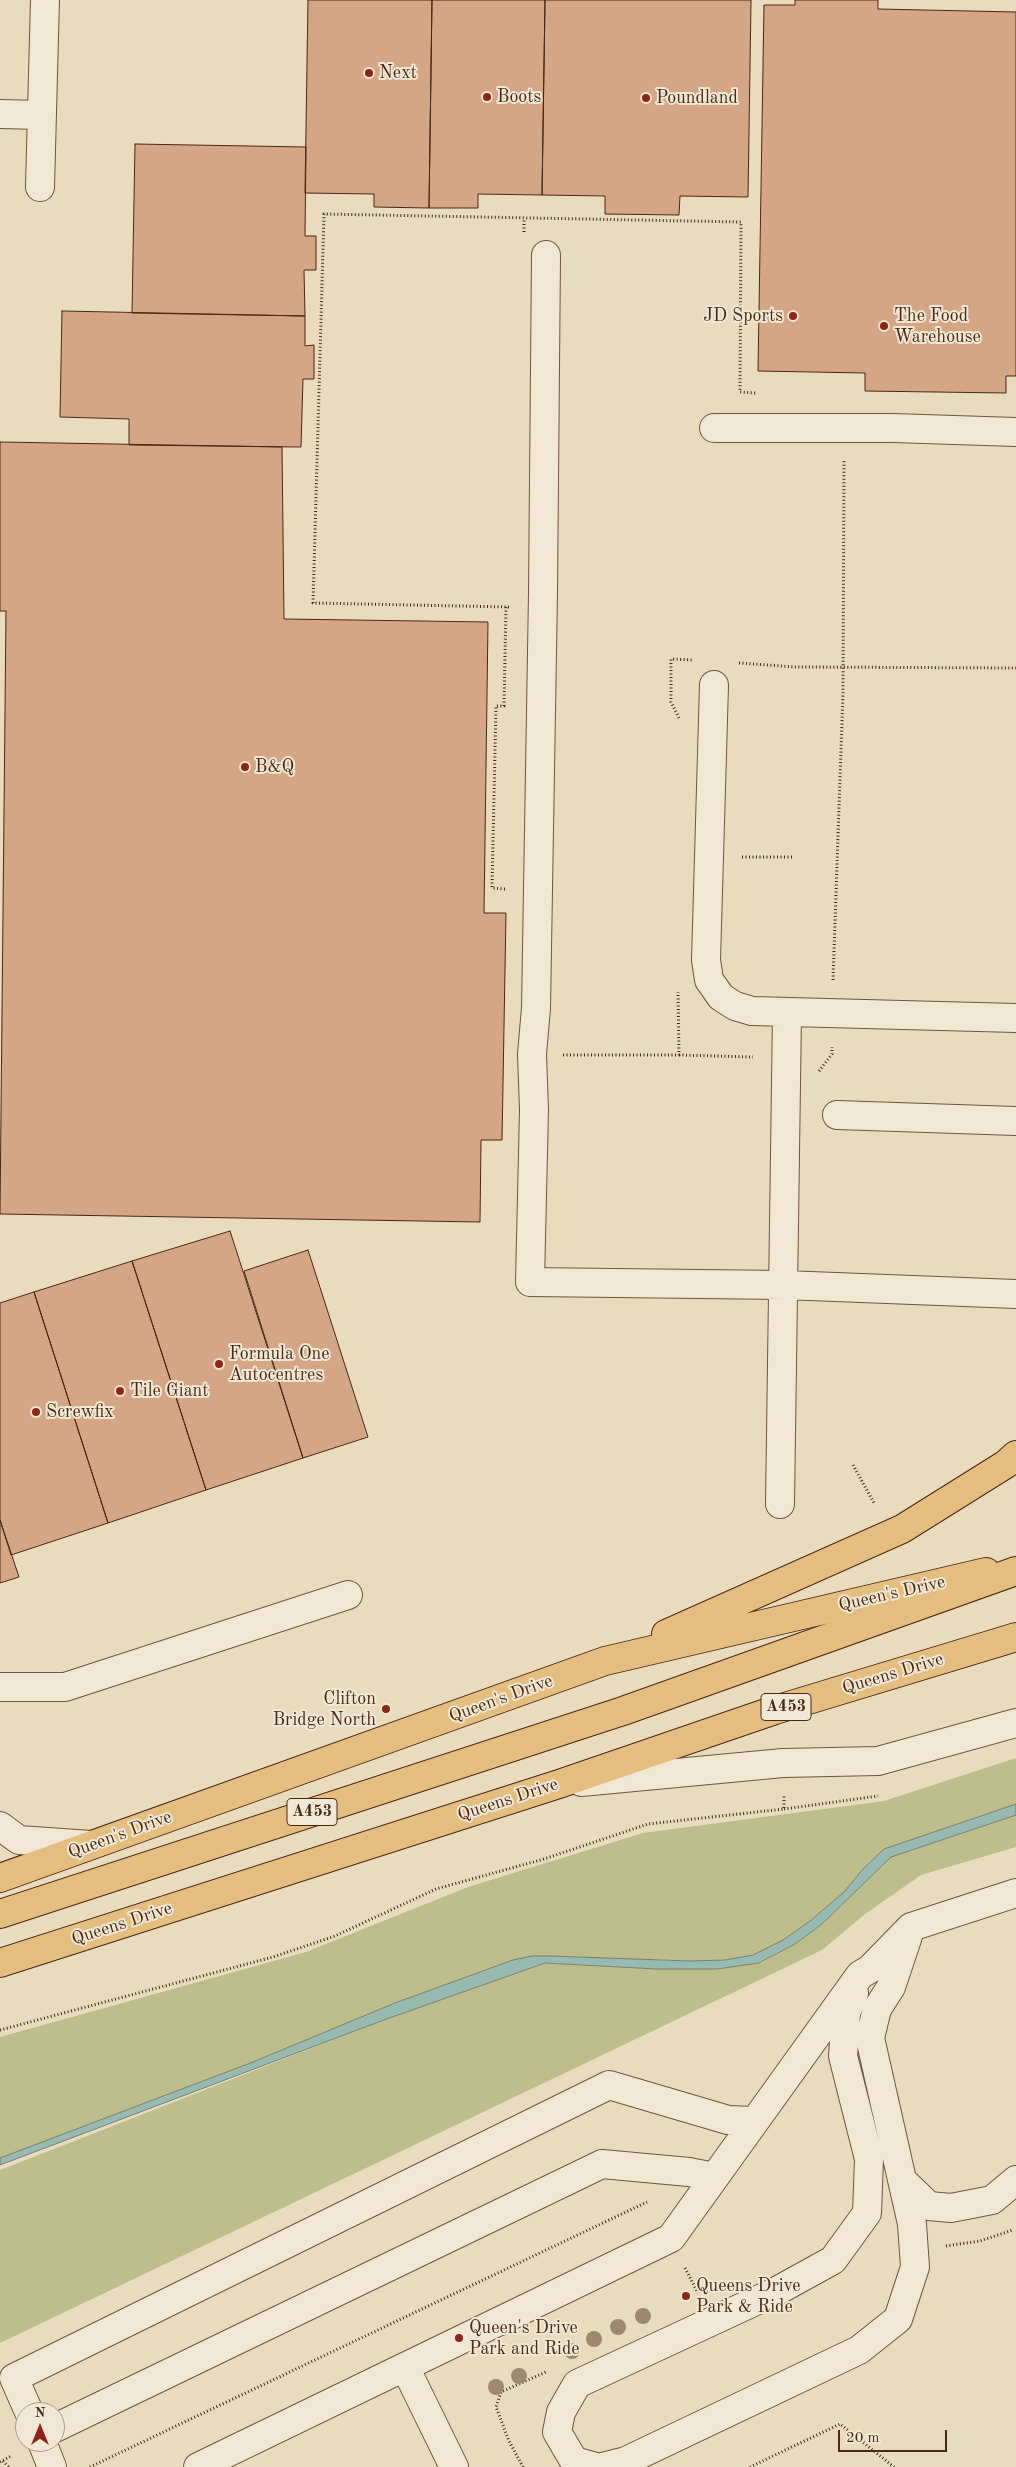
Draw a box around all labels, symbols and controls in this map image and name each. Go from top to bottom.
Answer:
place label: Next [379,62,417,84]
marker: Next [363,67,375,79]
place label: Boots [497,86,541,108]
place label: Poundland [656,87,738,109]
marker: Boots [481,91,493,103]
marker: Poundland [640,92,652,104]
place label: JD Sports [703,305,783,327]
place label: The Food Warehouse [894,305,981,348]
marker: JD Sports [787,310,799,322]
marker: The Food Warehouse [878,320,890,332]
place label: B&Q [255,756,294,778]
marker: B&Q [239,761,251,773]
place label: Formula One Autocentres [229,1343,329,1386]
marker: Formula One Autocentres [213,1358,225,1370]
place label: Tile Giant [130,1380,209,1402]
marker: Tile Giant [114,1385,126,1397]
place label: Screwfix [46,1401,114,1423]
marker: Screwfix [30,1406,42,1418]
street label: Queen's Drive [837,1571,947,1617]
street label: Queens Drive [840,1648,946,1700]
street label: Queen's Drive [446,1670,556,1728]
place label: Clifton Bridge North [273,1688,376,1730]
road number: A453 [761,1694,811,1720]
marker: Clifton Bridge North [380,1703,392,1715]
street label: Queens Drive [455,1774,561,1826]
road number: A453 [287,1798,337,1825]
street label: Queen's Drive [65,1806,175,1864]
street label: Queens Drive [69,1898,175,1950]
place label: Queens Drive Park & Ride [696,2275,801,2318]
marker: Queens Drive Park & Ride [680,2290,692,2302]
place label: Queen's Drive Park and Ride [469,2317,580,2360]
marker: Queen's Drive Park and Ride [453,2332,465,2344]
north arrow [15,2402,65,2452]
text: N [35,2406,45,2420]
scale bar [841,2420,950,2452]
text: 20 m [846,2431,880,2446]

